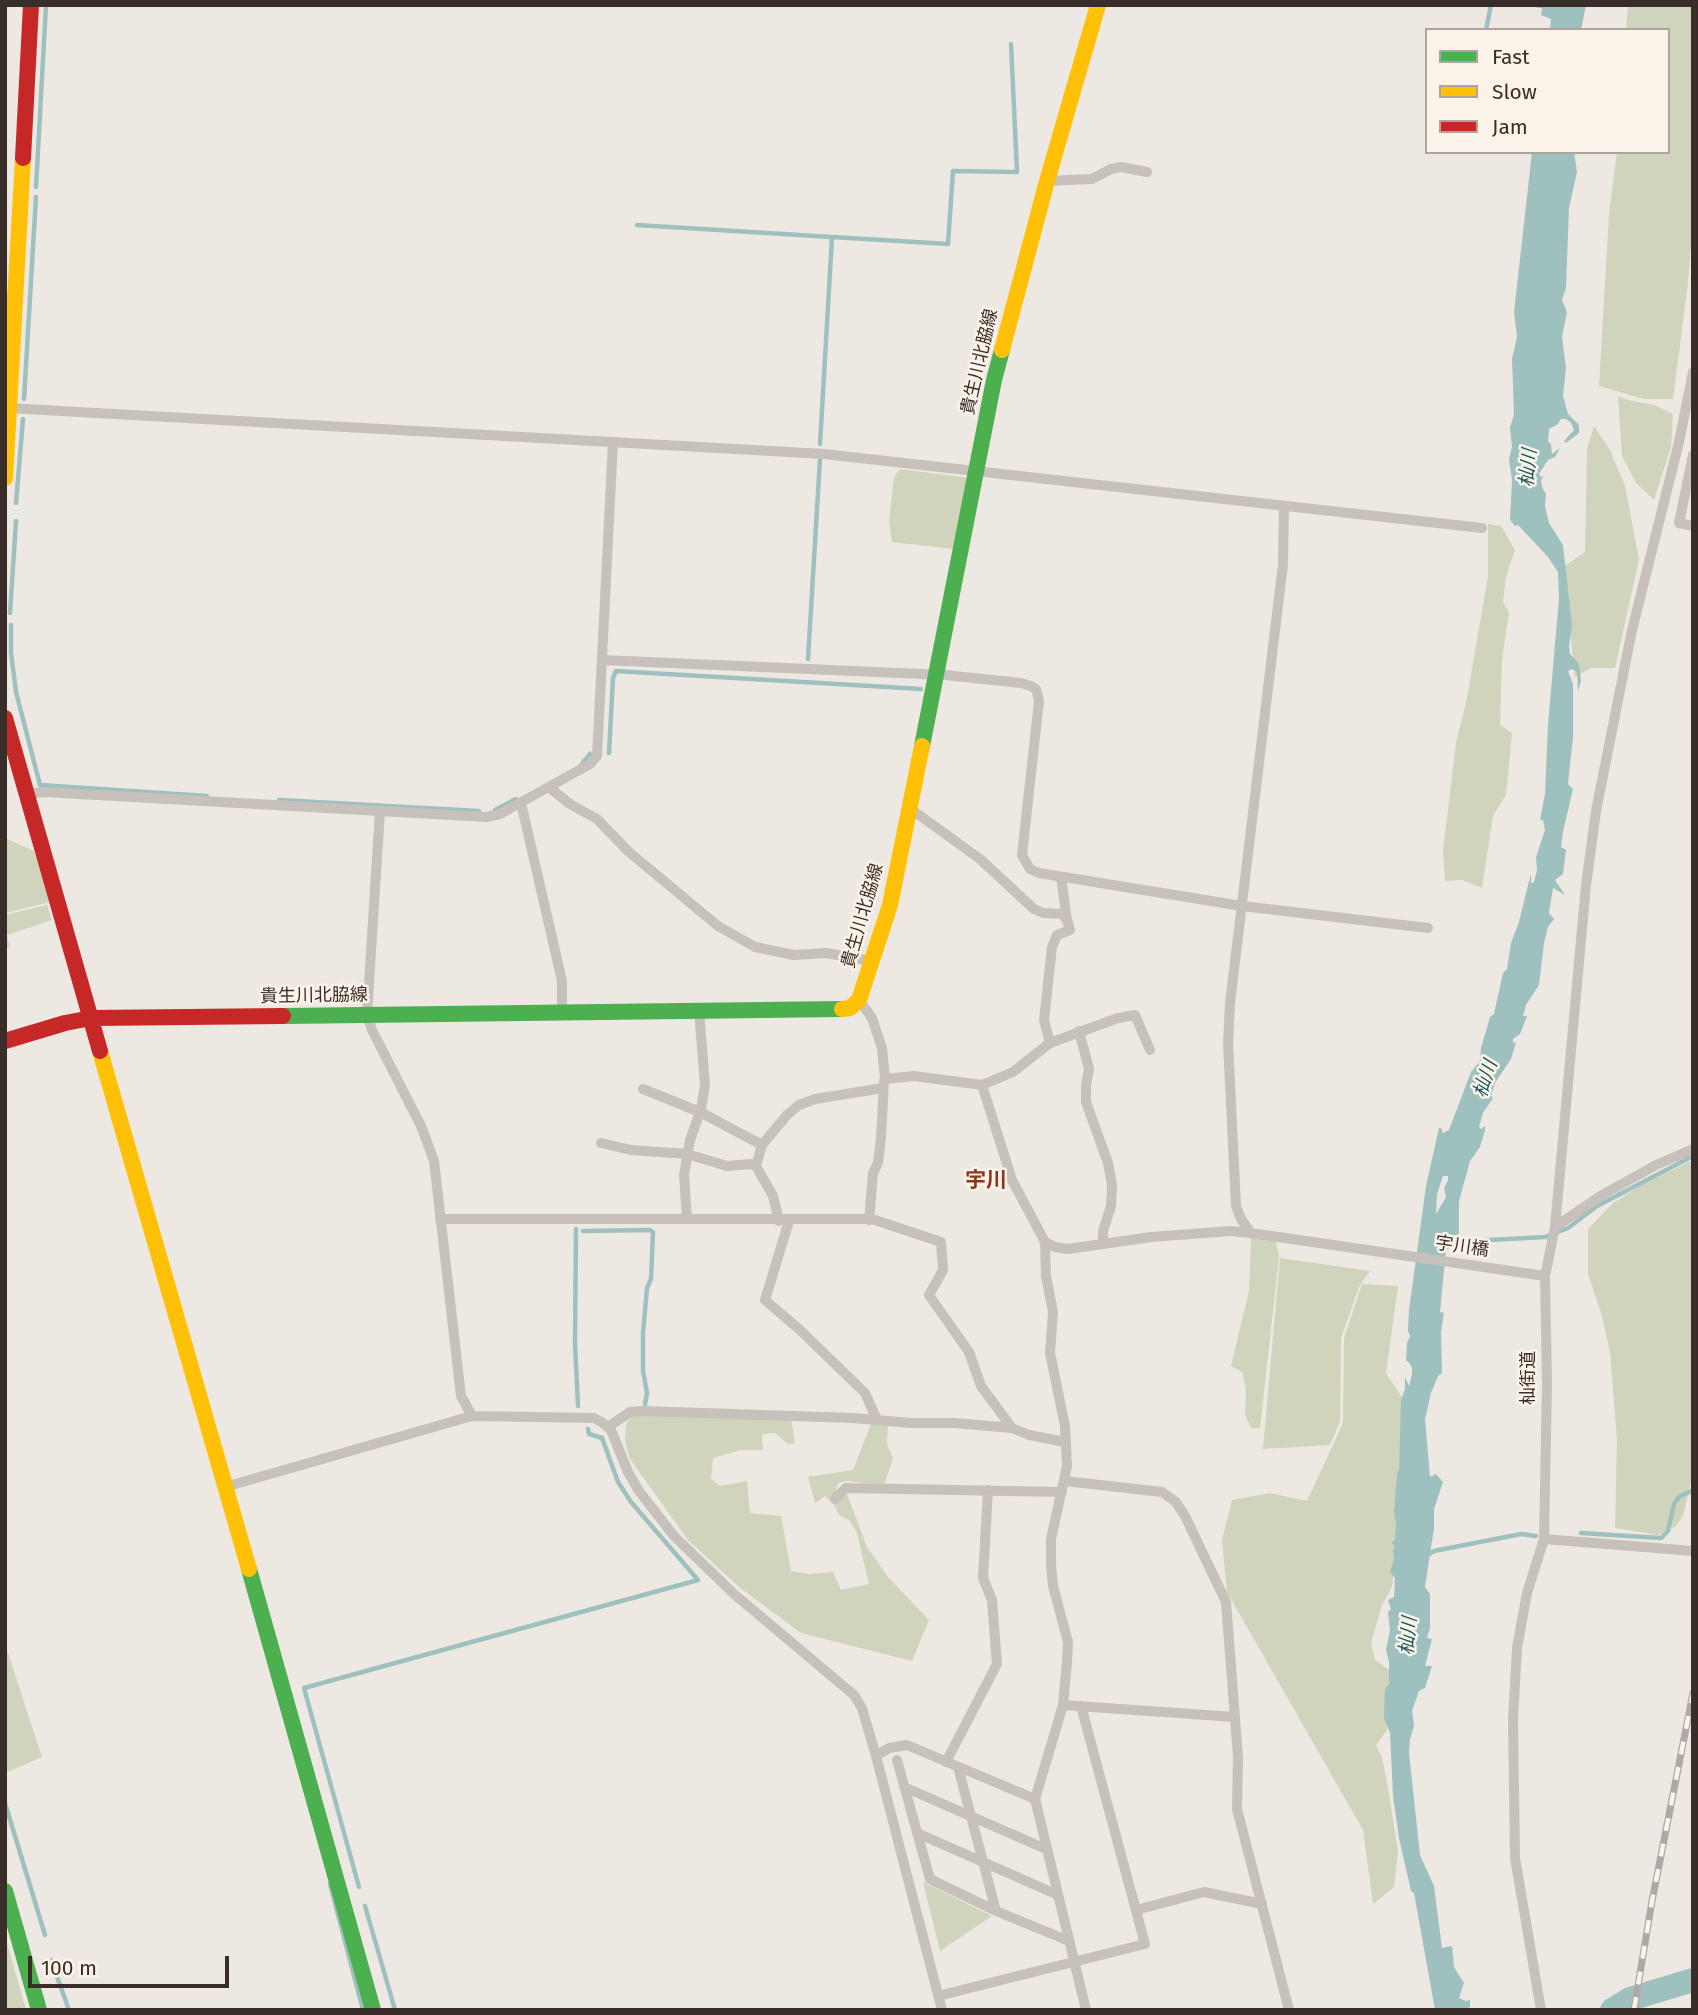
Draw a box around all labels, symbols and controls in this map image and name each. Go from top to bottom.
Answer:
legend [1425,28,1670,154]
text: Fast [1492,44,1530,70]
text: Slow [1492,79,1537,105]
text: Jam [1492,114,1528,140]
street label: 貴生川北脇線 [957,307,1003,417]
water label: 杣川 [1516,448,1542,488]
street label: 貴生川北脇線 [838,861,888,971]
street label: 貴生川北脇線 [260,984,368,1008]
water label: 杣川 [1469,1057,1503,1101]
district label: 宇川 [965,1168,1007,1194]
street label: 宇川橋 [1434,1233,1490,1261]
street label: 杣街道 [1518,1351,1540,1405]
water label: 杣川 [1396,1616,1422,1656]
scale bar [32,1941,233,1985]
text: 100 m [41,1955,97,1981]

